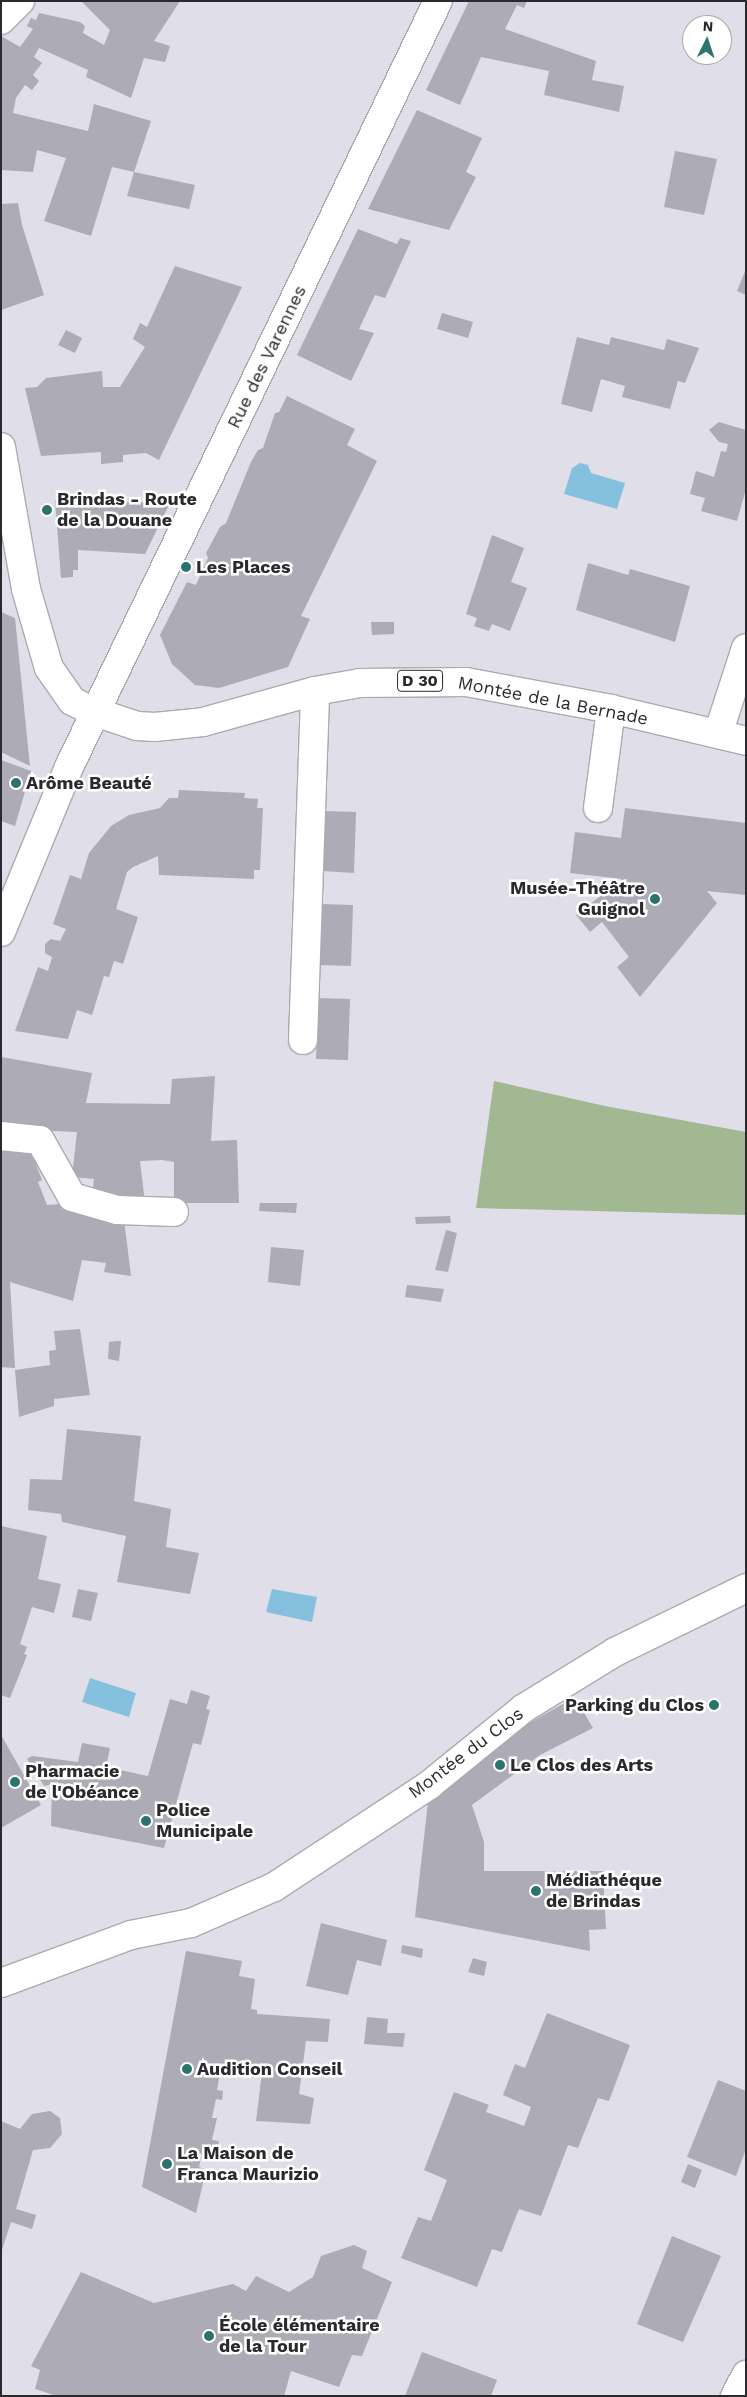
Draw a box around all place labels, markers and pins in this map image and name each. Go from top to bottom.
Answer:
place label: Brindas - Route de la Douane [57,489,197,532]
marker: Brindas - Route de la Douane [41,504,53,516]
place label: Les Places [196,556,291,578]
marker: Les Places [180,561,192,573]
place label: Arôme Beauté [26,772,152,794]
marker: Arôme Beauté [10,777,22,789]
place label: Musée-Théâtre Guignol [510,878,645,921]
marker: Musée-Théâtre Guignol [649,893,661,905]
place label: Parking du Clos [565,1694,704,1716]
marker: Parking du Clos [708,1699,720,1711]
place label: Le Clos des Arts [510,1754,654,1776]
marker: Le Clos des Arts [494,1759,506,1771]
place label: Pharmacie de l'Obéance [25,1761,139,1804]
marker: Pharmacie de l'Obéance [9,1776,21,1788]
place label: Police Municipale [156,1800,253,1842]
marker: Police Municipale [140,1815,152,1827]
place label: Médiathéque de Brindas [546,1870,662,1912]
marker: Médiathéque de Brindas [530,1885,542,1897]
place label: Audition Conseil [197,2058,342,2080]
marker: Audition Conseil [181,2063,193,2075]
place label: La Maison de Franca Maurizio [177,2143,319,2186]
marker: La Maison de Franca Maurizio [161,2158,173,2170]
place label: École élémentaire de la Tour [219,2315,380,2358]
marker: École élémentaire de la Tour [203,2330,215,2342]

